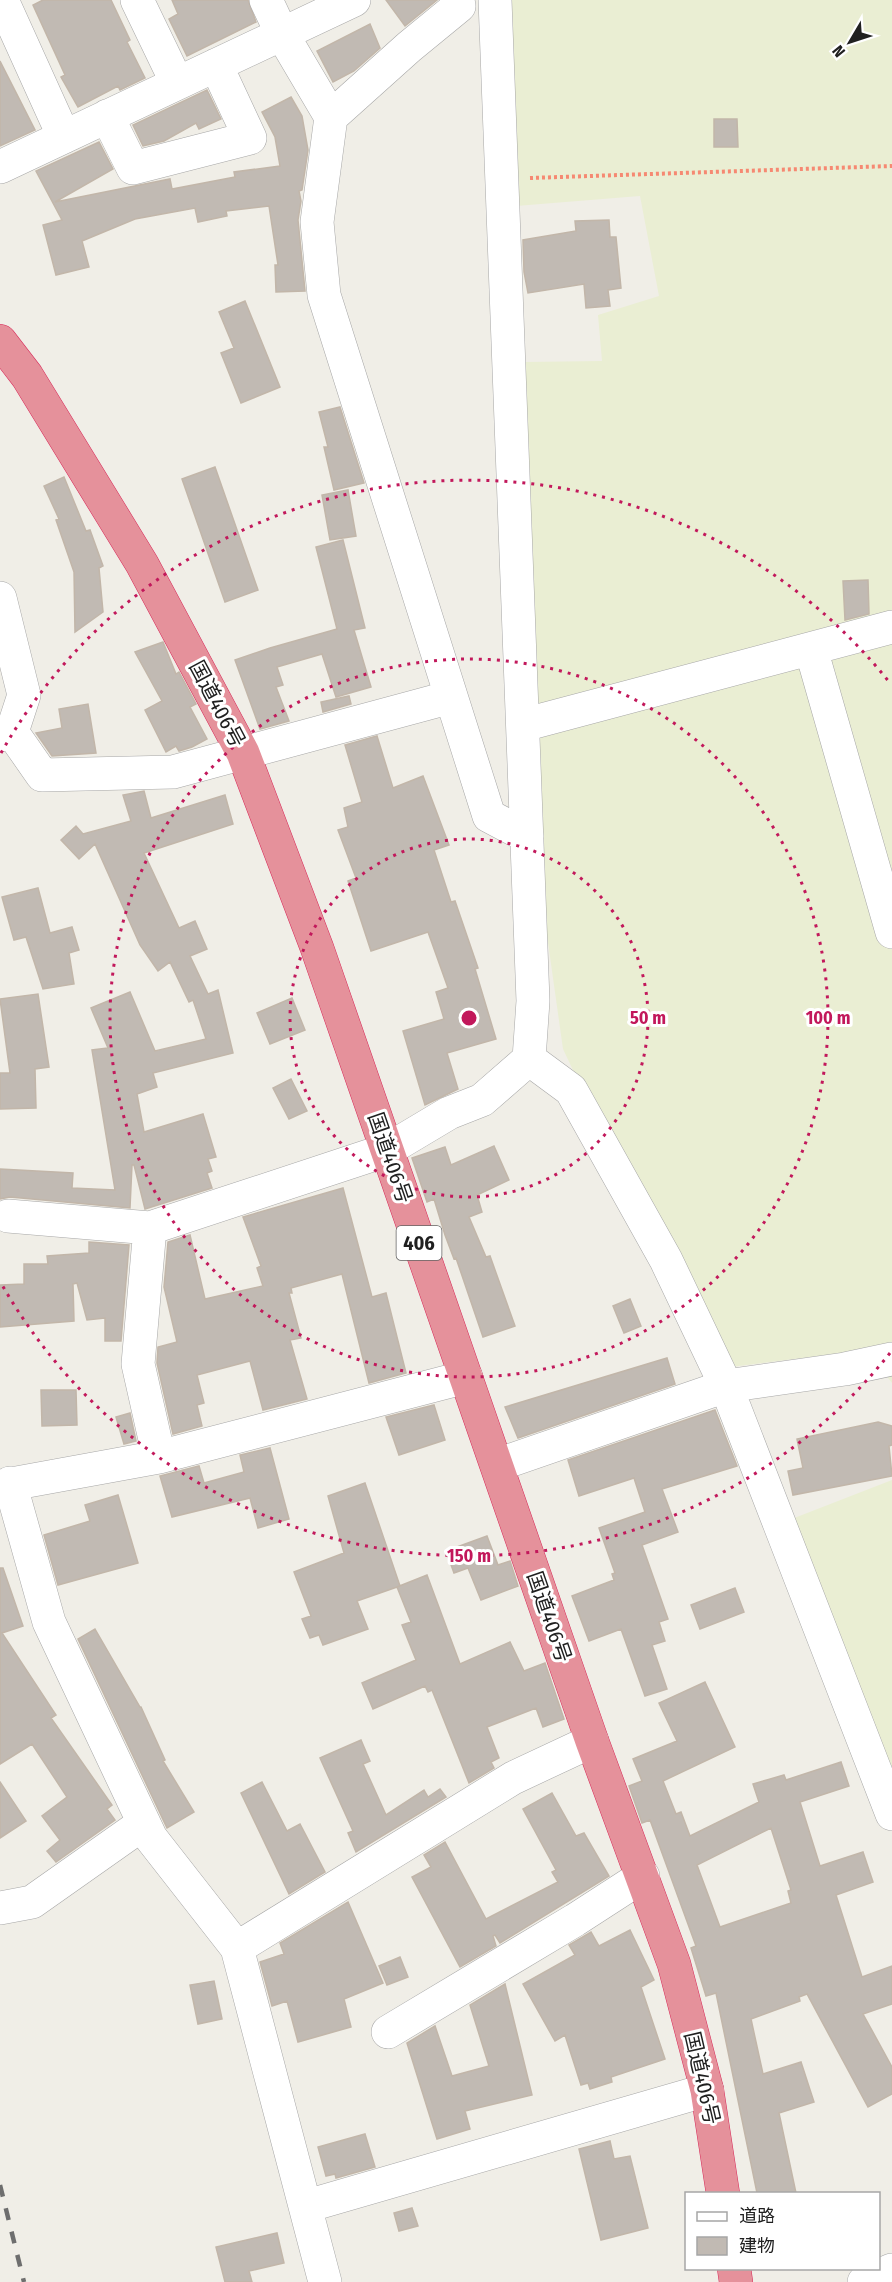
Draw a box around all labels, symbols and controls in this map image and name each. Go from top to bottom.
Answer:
north arrow [820,12,880,72]
text: N [828,41,849,61]
street label: 国道406号 [183,656,251,752]
text: 50 m [630,1007,666,1029]
text: 100 m [806,1007,850,1029]
centre of rings [459,1008,479,1028]
street label: 国道406号 [362,1109,418,1207]
road number: 406 [396,1226,442,1260]
text: 150 m [447,1545,491,1567]
street label: 国道406号 [521,1568,577,1666]
street label: 国道406号 [679,2029,725,2127]
legend [685,2192,880,2270]
text: 道路 [739,2205,775,2227]
text: 建物 [739,2235,775,2257]

